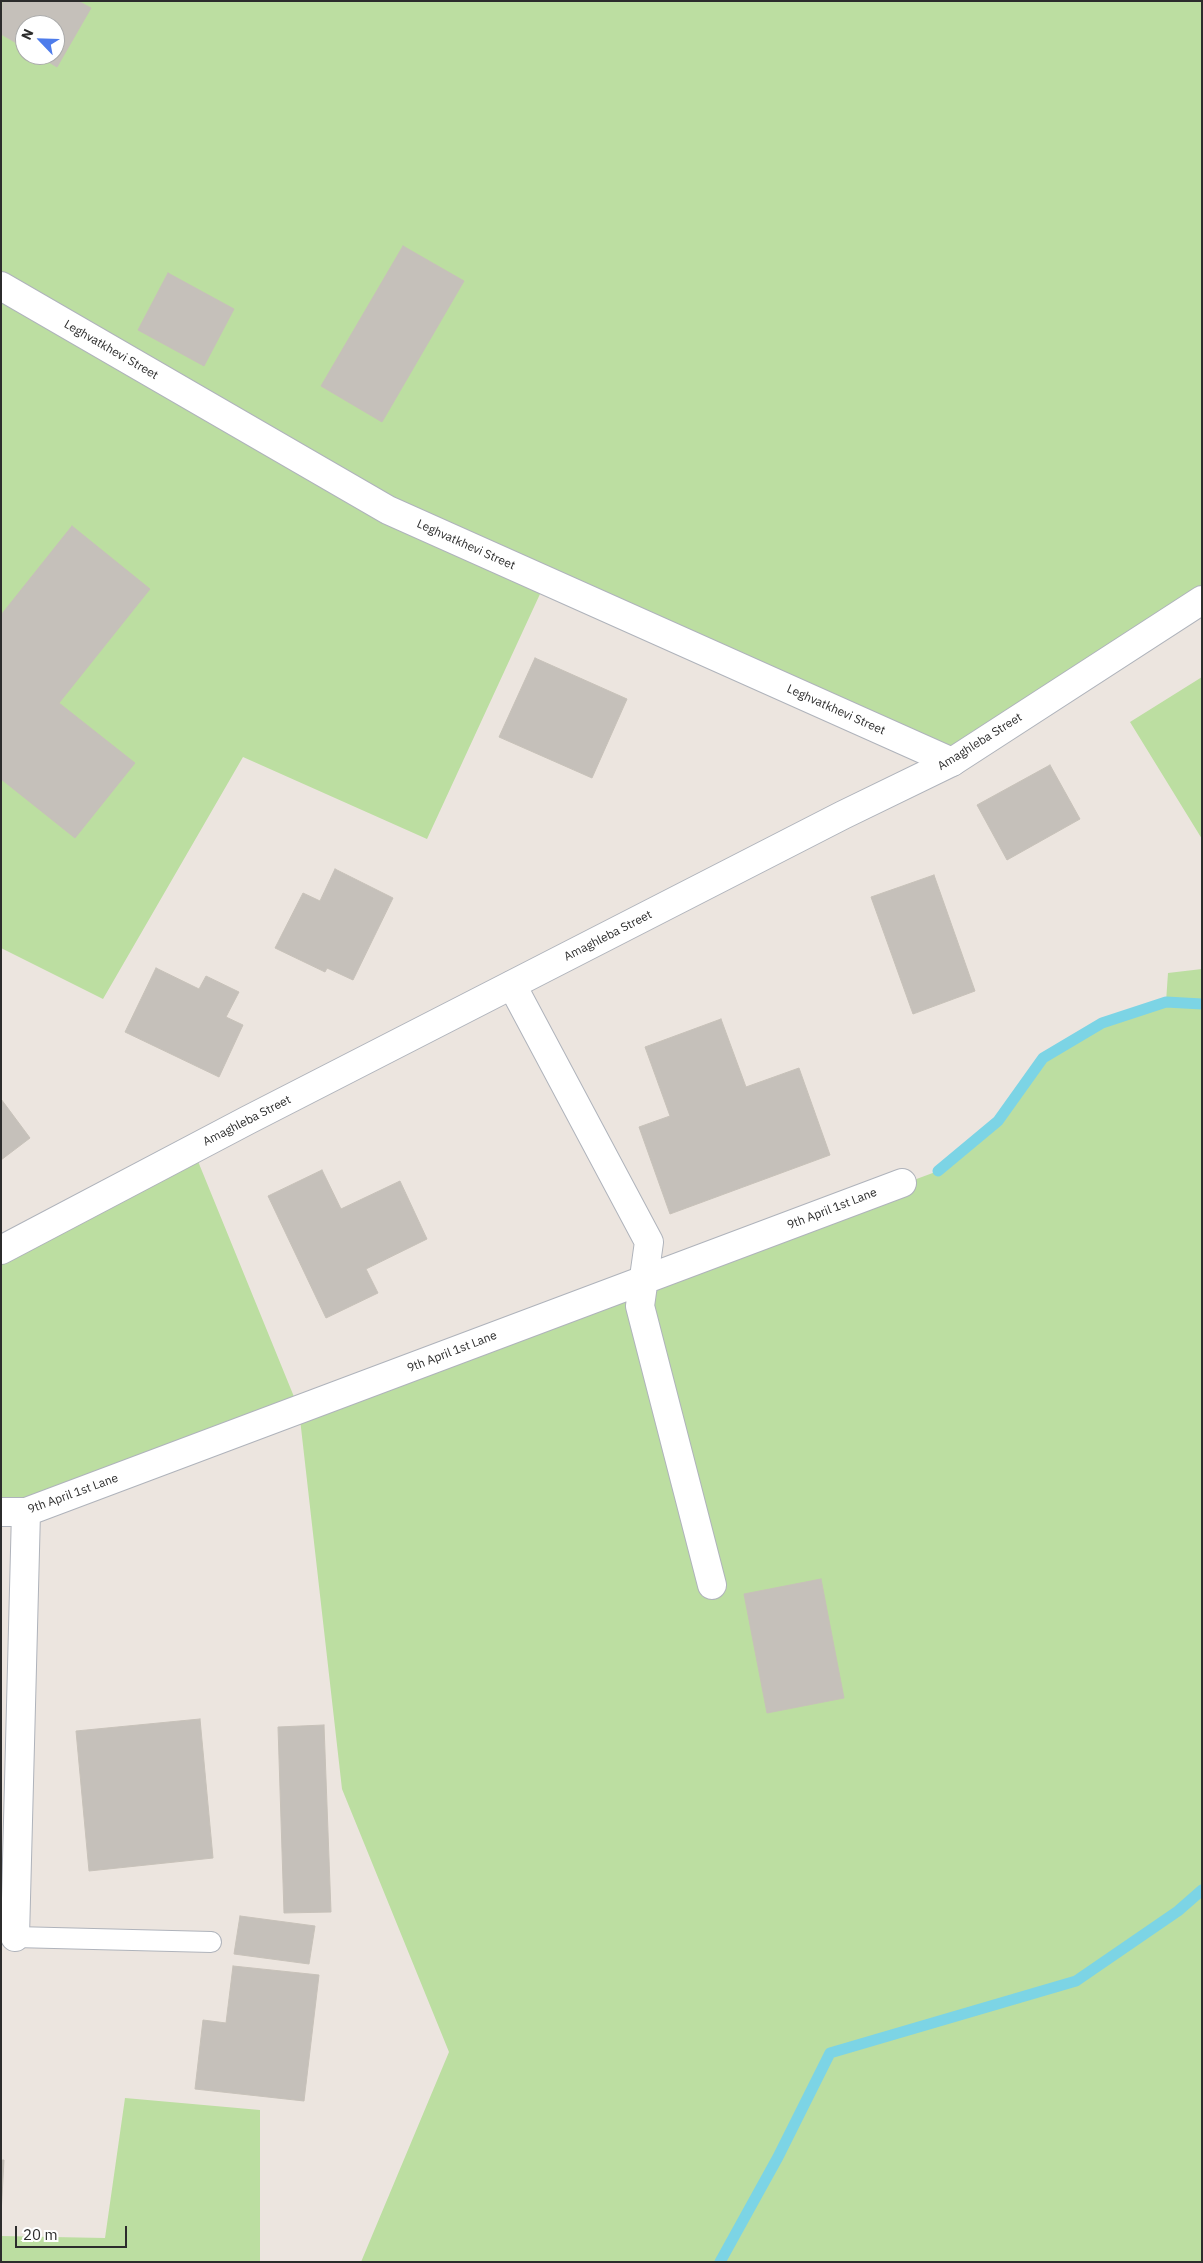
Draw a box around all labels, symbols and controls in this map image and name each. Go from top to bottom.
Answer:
north arrow [15,15,65,65]
text: N [17,26,37,43]
street label: Leghvatkhevi Street [61,317,161,383]
street label: Leghvatkhevi Street [415,517,517,573]
street label: Leghvatkhevi Street [785,682,887,738]
street label: Amaghleba Street [935,710,1025,774]
street label: Amaghleba Street [562,908,654,964]
street label: Amaghleba Street [201,1093,293,1149]
street label: 9th April 1st Lane [785,1185,879,1233]
street label: 9th April 1st Lane [405,1328,499,1376]
street label: 9th April 1st Lane [26,1471,120,1517]
scale bar [18,2216,130,2248]
text: 20 m [23,2225,58,2244]

